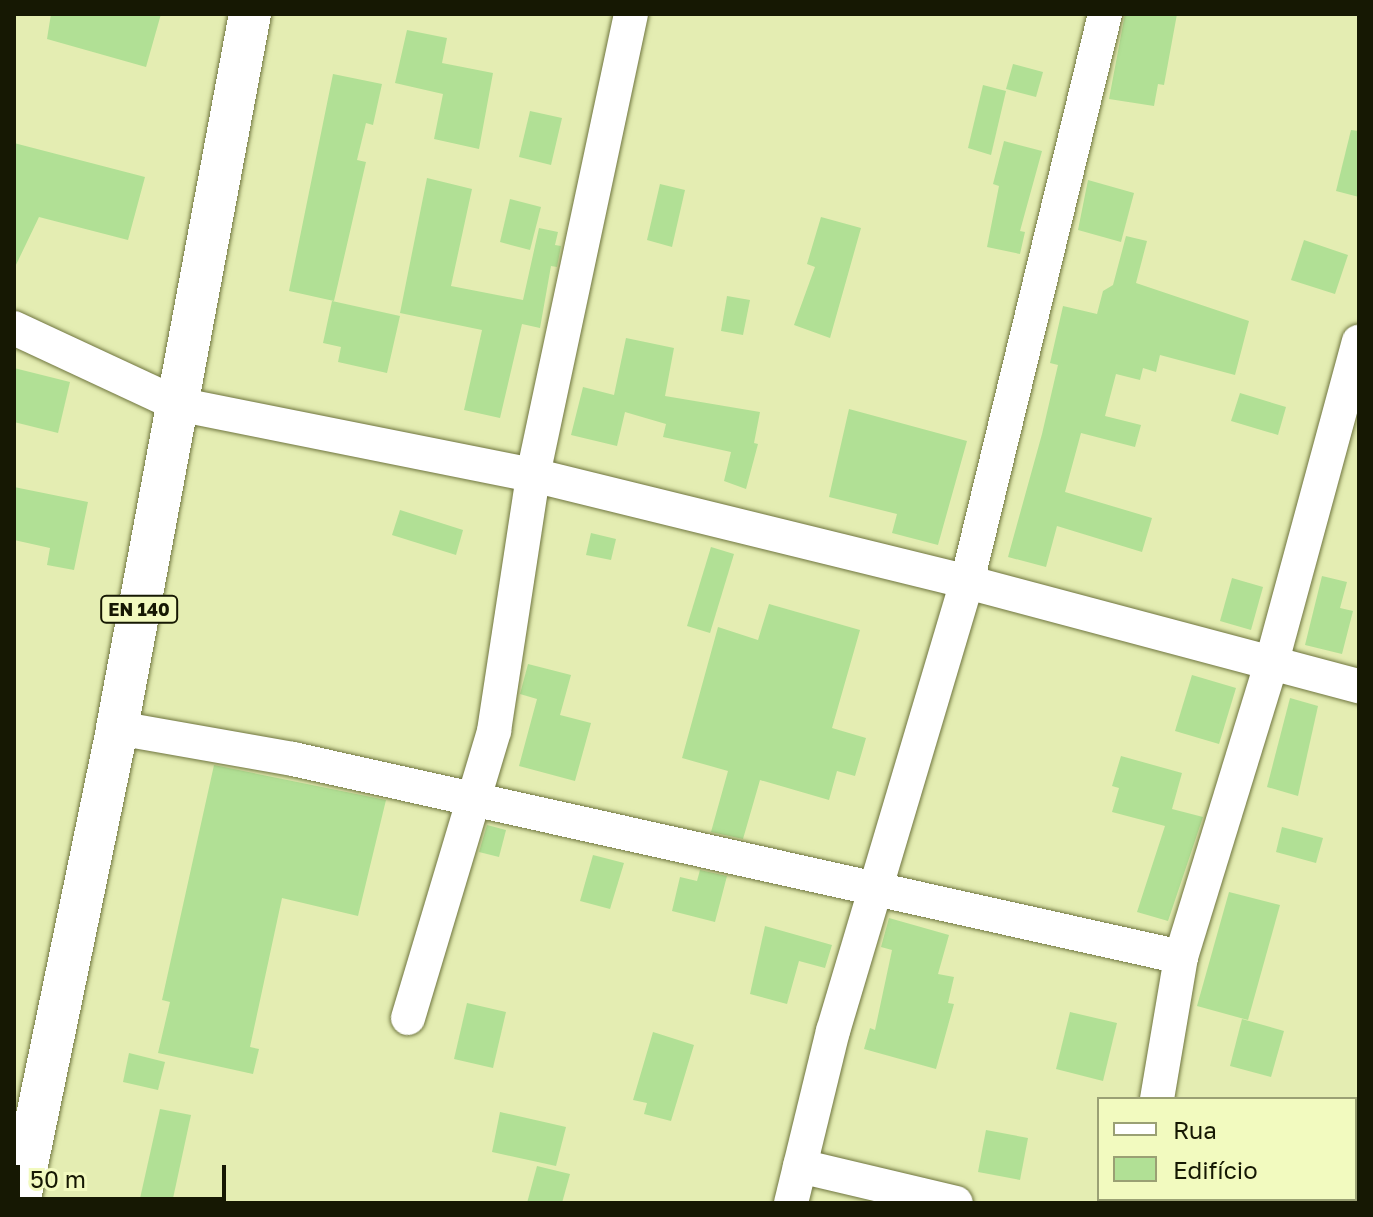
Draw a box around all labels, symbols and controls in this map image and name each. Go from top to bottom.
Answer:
road number: EN 140 [99,595,179,623]
legend [1097,1097,1357,1201]
text: Rua [1173,1115,1217,1144]
scale bar [20,1149,230,1199]
text: Edifício [1173,1155,1258,1184]
text: 50 m [30,1164,86,1193]

